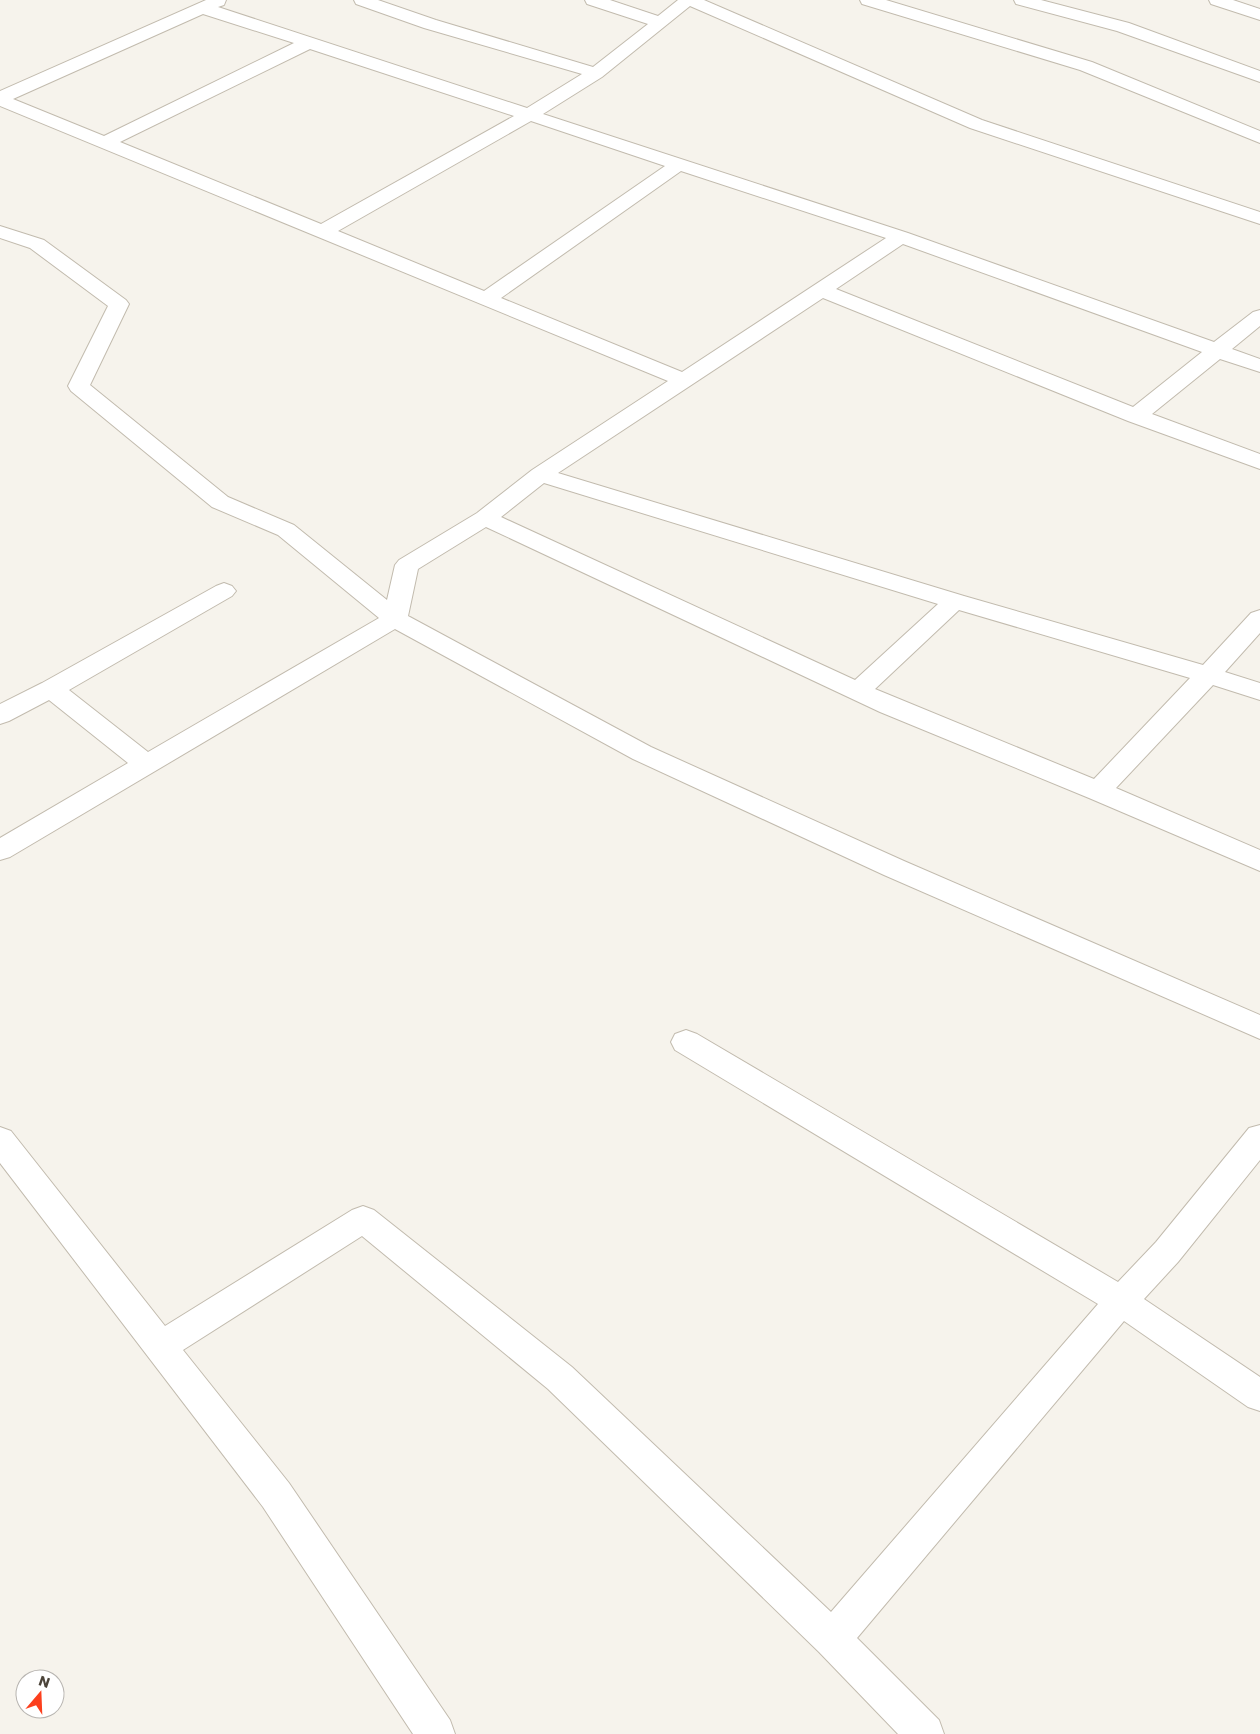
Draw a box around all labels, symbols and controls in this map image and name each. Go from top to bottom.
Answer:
north arrow [15,1669,65,1719]
text: N [36,1671,52,1693]

